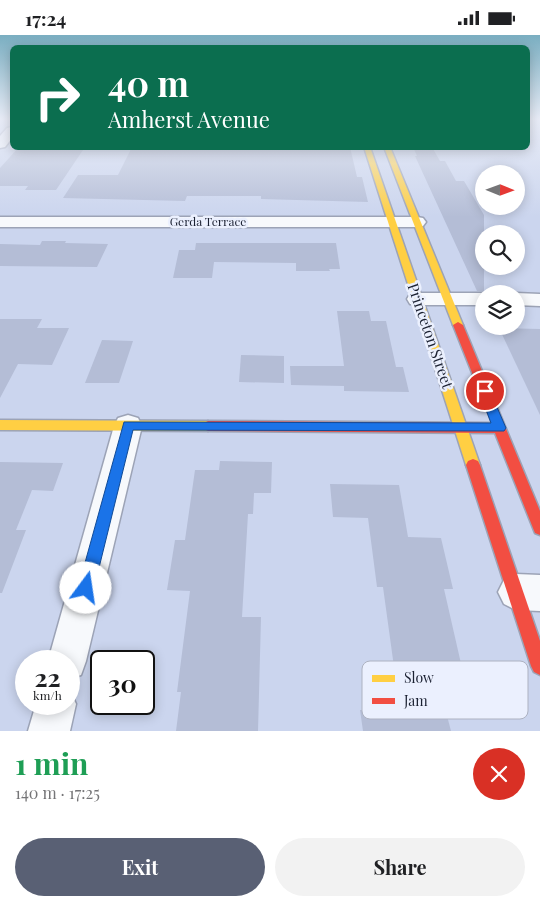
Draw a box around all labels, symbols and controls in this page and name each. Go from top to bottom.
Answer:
text: 17:24 [25,5,66,31]
text: 40 m [108,59,189,106]
icon: right [25,65,90,130]
text: Amherst Avenue [108,104,270,134]
north arrow [475,165,525,215]
map controls [475,165,525,335]
street label: Gerda Terrace [170,213,246,229]
button: search [475,225,525,275]
street label: Princeton Street [404,280,459,392]
button: layers [475,285,525,335]
pin [464,370,506,412]
icon: arrive [471,377,499,405]
position arrow [59,561,111,613]
speed limit sign: 30 [90,650,155,715]
text: 22 [34,660,61,693]
legend [362,661,528,719]
text: Slow [404,668,434,687]
text: km/h [33,687,62,703]
text: Jam [403,691,428,710]
text: 1 min [15,743,89,783]
button: close [473,748,525,800]
text: 140 m · 17:25 [15,782,100,803]
button: Exit [15,838,265,896]
button: Share [275,838,525,896]

